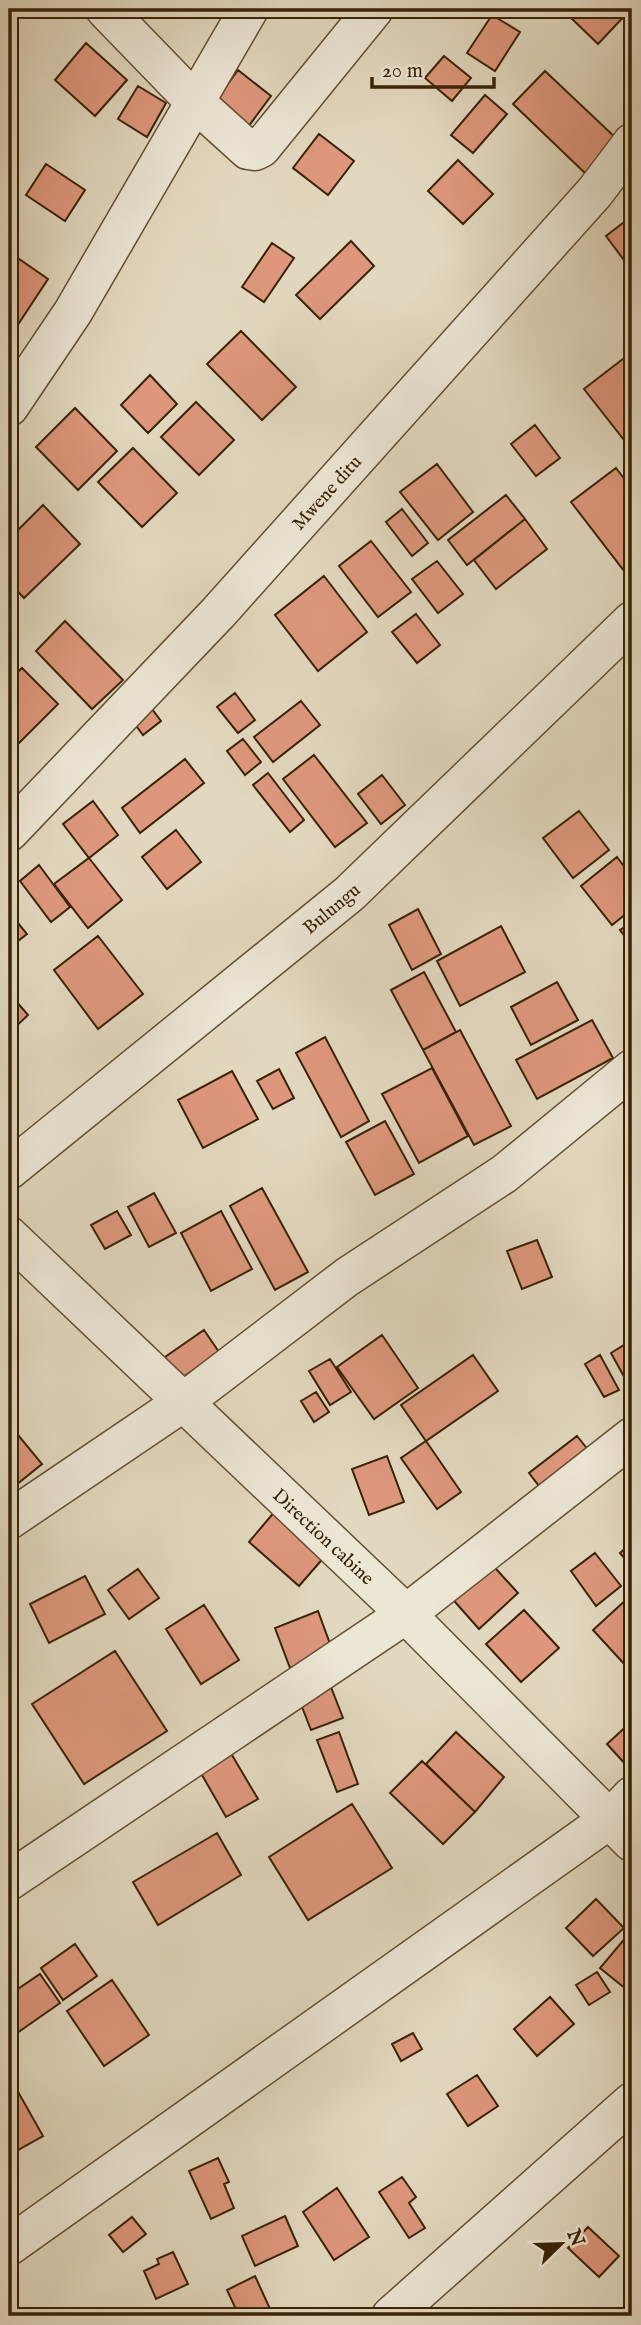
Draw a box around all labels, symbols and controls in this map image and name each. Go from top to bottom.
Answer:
scale bar [372,46,494,90]
text: 20 m [382,58,423,85]
street label: Mwene ditu [287,451,368,536]
street label: Bulungu [299,879,366,940]
street label: Direction cabine [267,1484,379,1591]
north arrow [526,2210,596,2280]
text: N [560,2225,589,2251]

